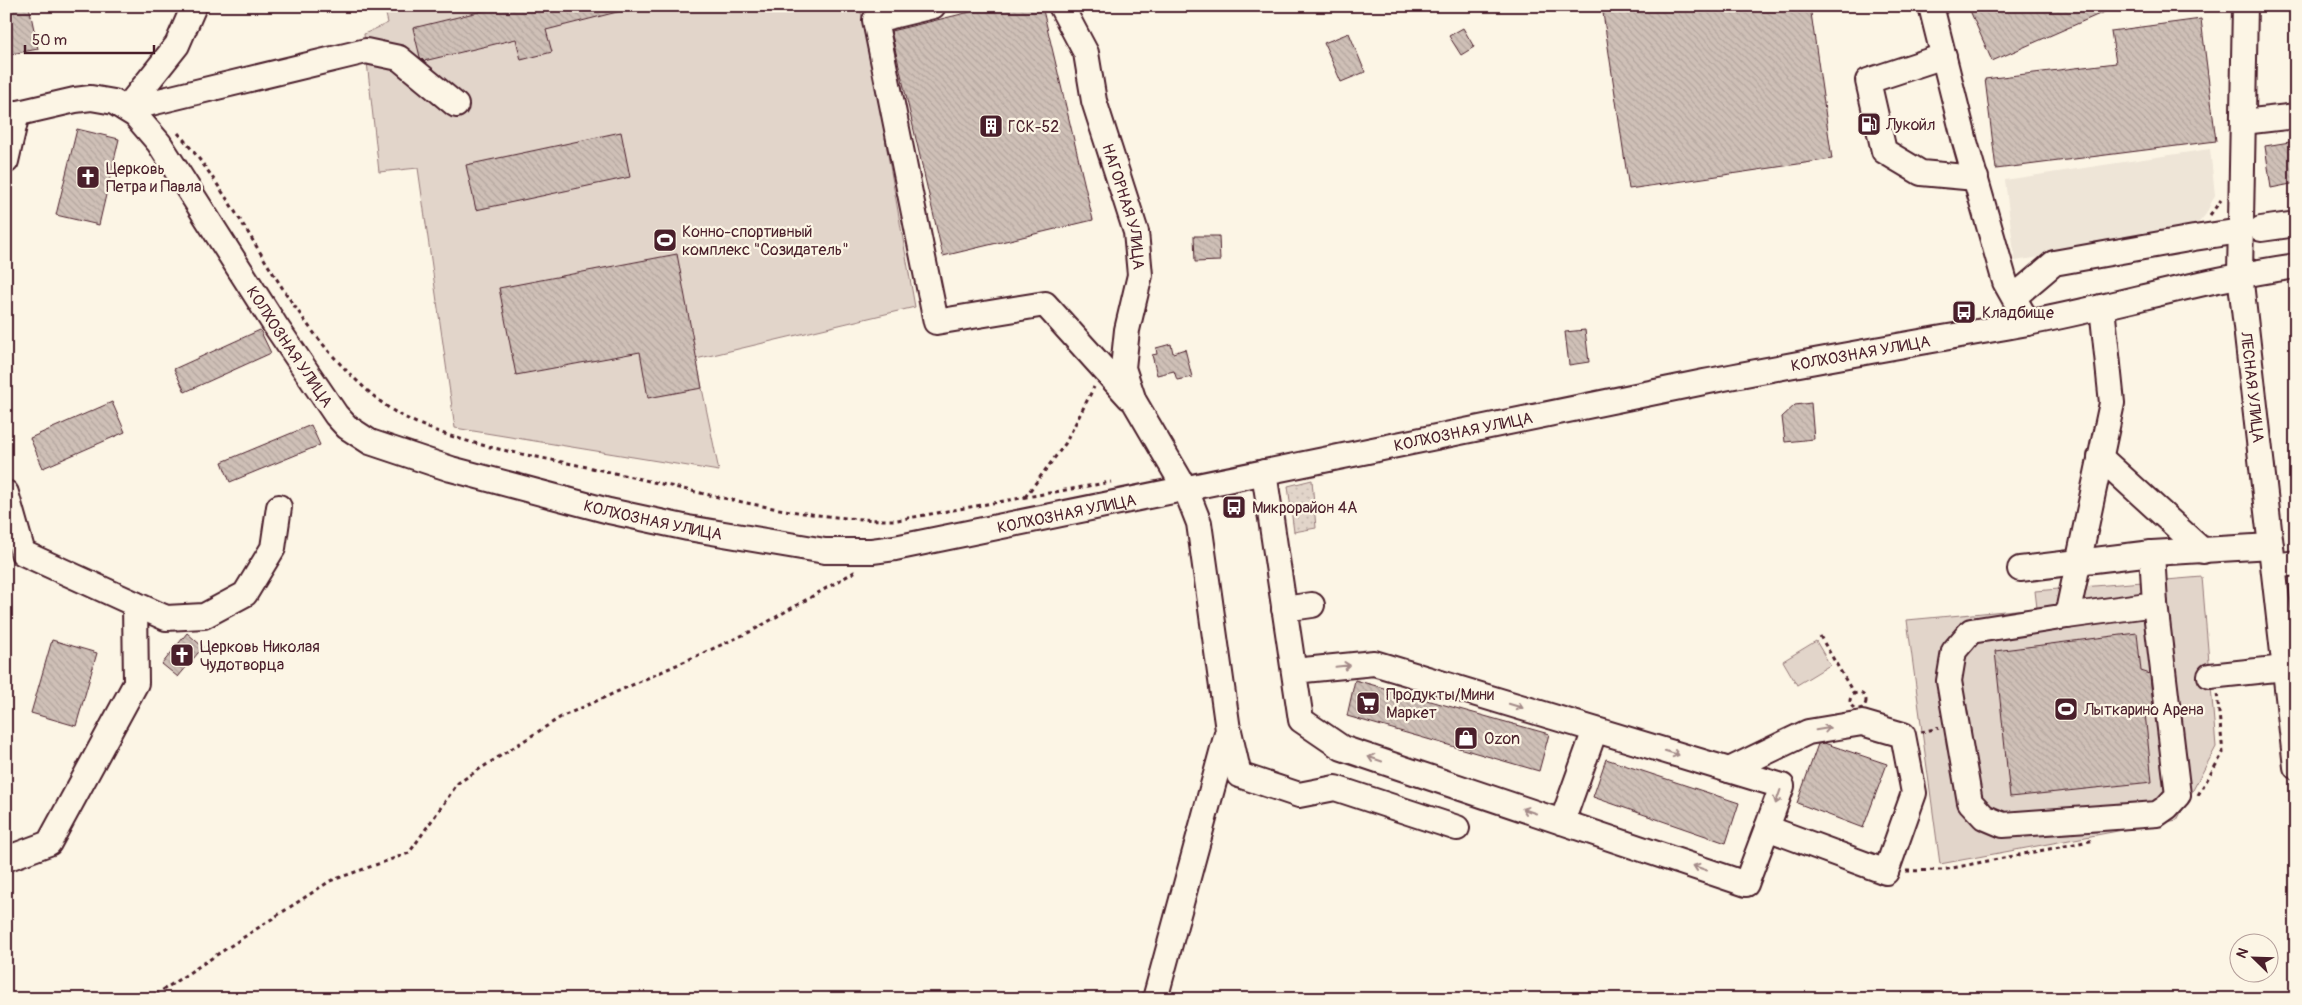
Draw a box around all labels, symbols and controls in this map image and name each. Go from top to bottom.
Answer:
scale bar [25,22,154,54]
text: 50 m [32,31,67,50]
fuel station icon: Лукойл [1856,111,1882,137]
building icon: ГСК-52 [978,113,1004,139]
place label: Лукойл [1885,115,1935,135]
place label: ГСК-52 [1008,117,1059,137]
street label: НАГОРНАЯ УЛИЦА [1097,141,1148,270]
place label: Церковь Петра и Павла [106,159,201,197]
church icon: Церковь Петра и Павла [75,164,101,190]
place label: Конно-спортивный комплекс "Созидатель" [682,222,849,260]
sports icon: Конно-спортивный комплекс "Созидатель" [652,227,678,253]
street label: КОЛХОЗНАЯ УЛИЦА [242,283,337,411]
bus stop icon: Кладбище [1951,299,1977,325]
place label: Кладбище [1982,303,2054,323]
street label: ЛЕСНАЯ УЛИЦА [2236,330,2268,444]
street label: КОЛХОЗНАЯ УЛИЦА [1789,331,1932,376]
street label: КОЛХОЗНАЯ УЛИЦА [1392,408,1535,456]
street label: КОЛХОЗНАЯ УЛИЦА [996,490,1138,538]
bus stop icon: Микрорайон 4А [1221,494,1247,520]
street label: КОЛХОЗНАЯ УЛИЦА [581,496,724,545]
place label: Микрорайон 4А [1252,498,1357,518]
place label: Церковь Николая Чудотворца [200,637,320,675]
church icon: Церковь Николая Чудотворца [169,642,195,668]
one-way arrow [1334,662,1350,671]
place label: Продукты/Мини Маркет [1386,685,1494,723]
supermarket icon: Продукты/Мини Маркет [1355,690,1381,716]
sports icon: Лыткарино Арена [2053,696,2079,722]
place label: Лыткарино Арена [2083,700,2204,720]
one-way arrow [1508,702,1524,712]
one-way arrow [1815,724,1831,734]
shop icon: Ozon [1453,725,1479,751]
place label: Ozon [1484,729,1520,749]
one-way arrow [1664,748,1680,758]
one-way arrow [1368,754,1383,763]
one-way arrow [1773,788,1782,804]
one-way arrow [1522,806,1537,815]
one-way arrow [1692,863,1708,872]
north arrow [2230,932,2280,982]
text: N [2233,945,2252,961]

